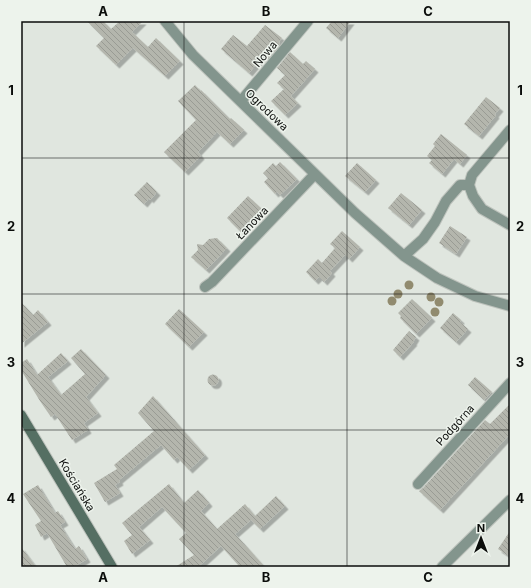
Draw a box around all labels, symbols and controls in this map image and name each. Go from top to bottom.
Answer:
text: A [98,3,108,19]
text: B [262,3,271,19]
text: C [423,3,433,19]
street label: Nowa [250,38,280,70]
text: 1 [8,82,14,98]
text: 1 [517,82,523,98]
street label: Ogrodowa [243,86,291,134]
street label: Łanowa [233,203,271,243]
text: 2 [7,218,15,234]
text: 2 [516,218,524,234]
text: 3 [7,354,15,370]
text: 3 [516,354,524,370]
street label: Podgórna [433,401,477,449]
street label: Kościańska [56,456,98,514]
text: 4 [7,490,16,506]
text: 4 [516,490,525,506]
north arrow [461,518,501,558]
text: N [477,521,485,535]
text: A [98,569,108,585]
text: B [262,569,271,585]
text: C [423,569,433,585]

